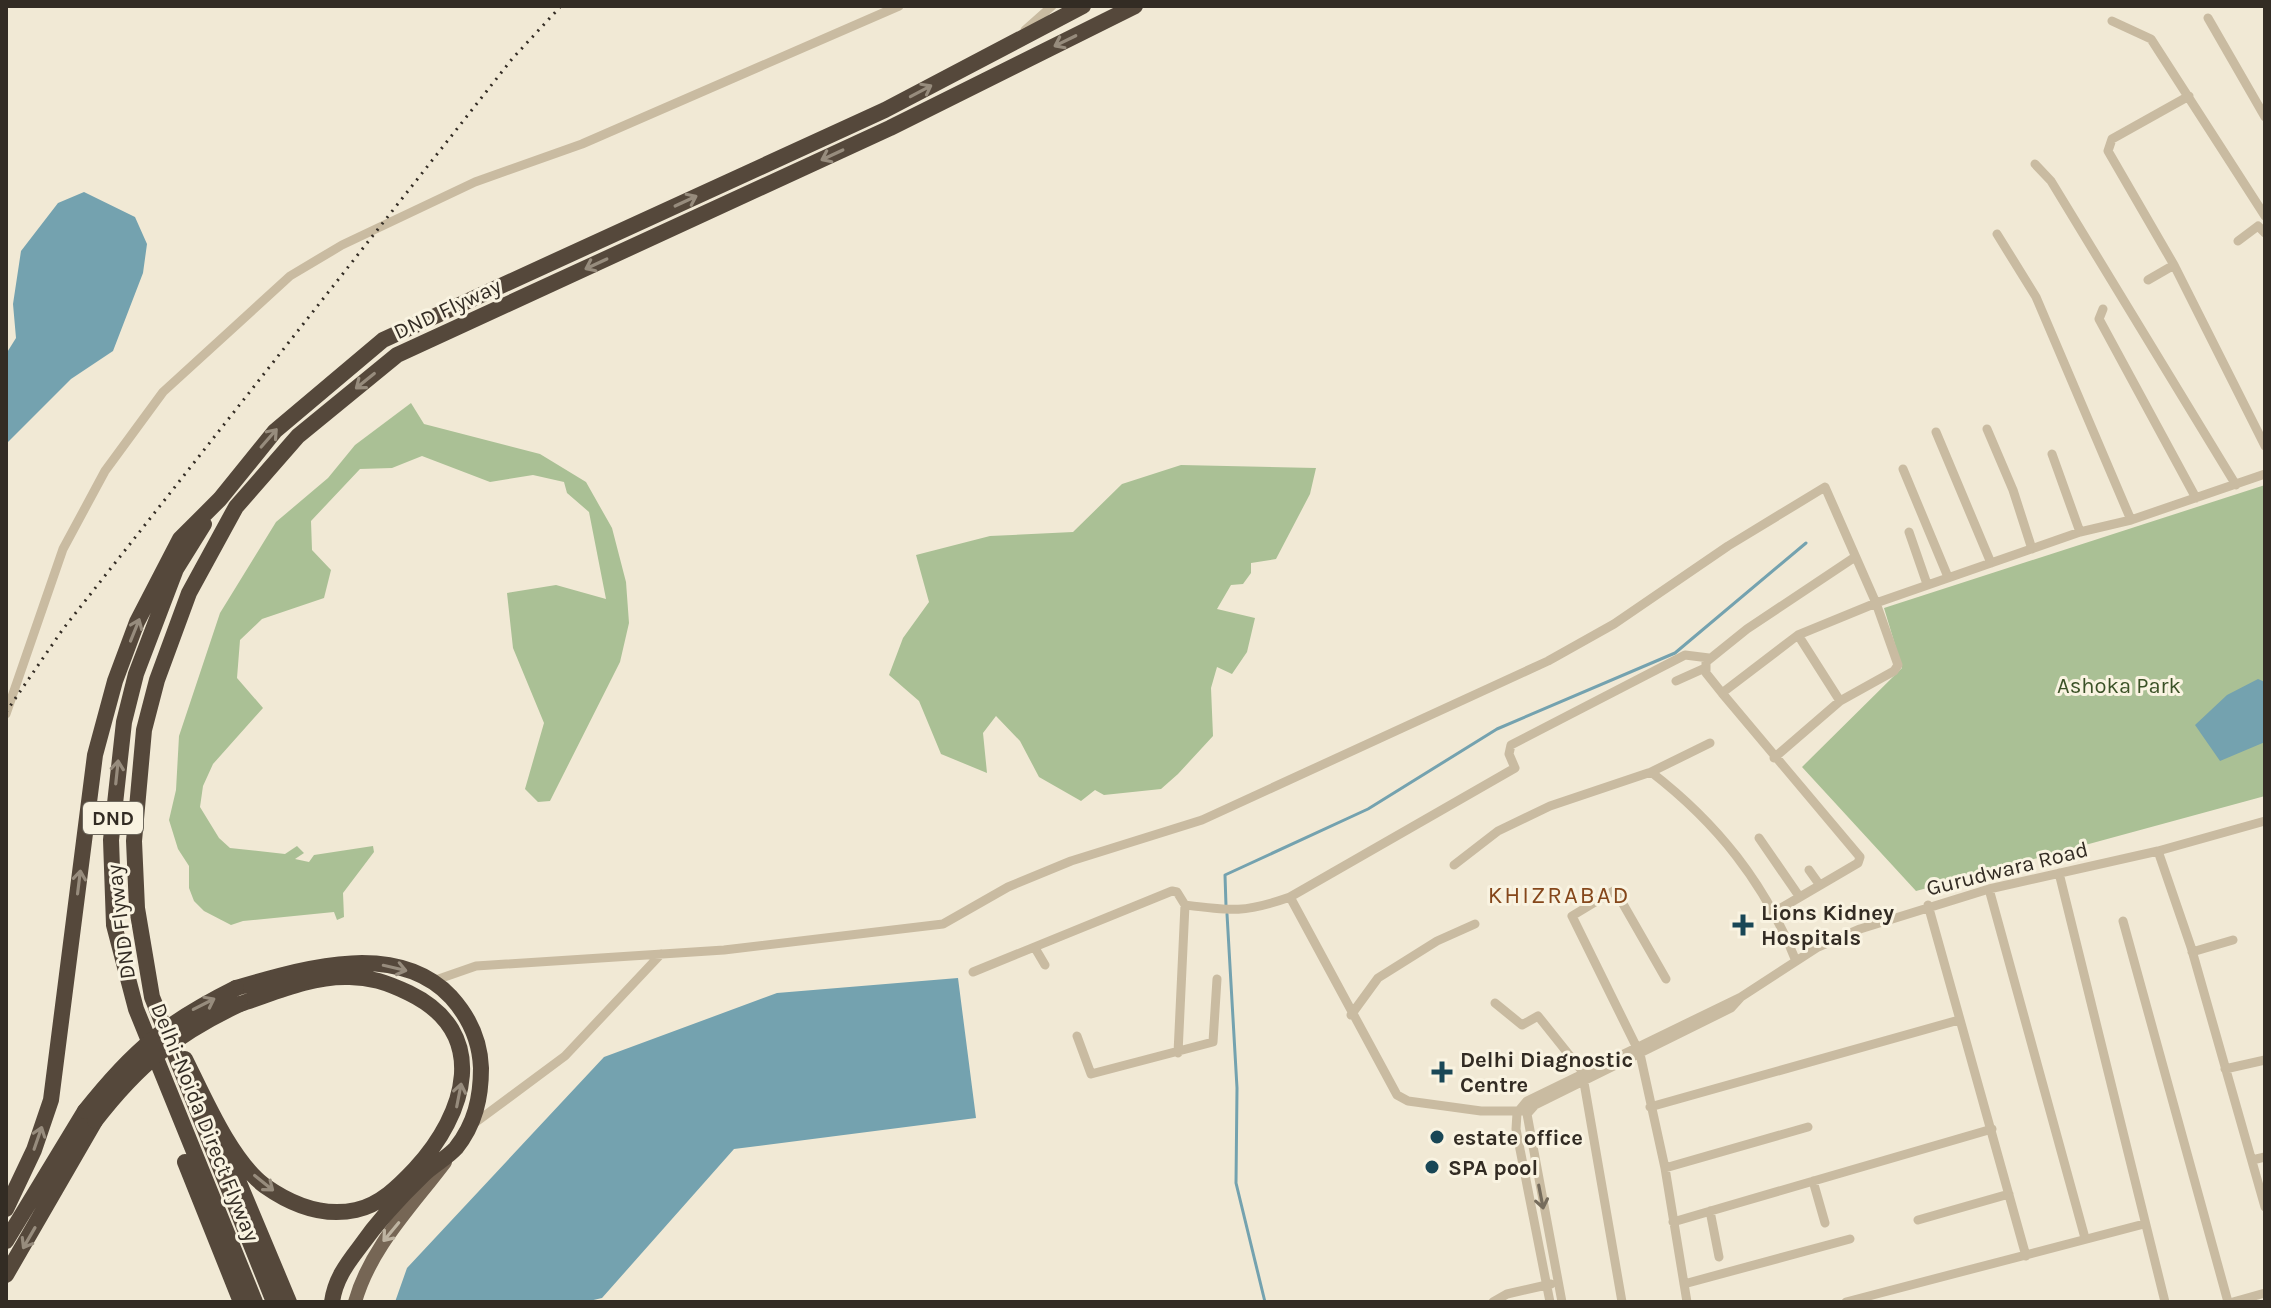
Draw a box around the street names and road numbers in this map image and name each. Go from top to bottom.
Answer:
street label: DND Flyway [390,273,505,345]
road number: DND [83,802,143,834]
street label: Gurudwara Road [1924,836,2091,902]
street label: DND Flyway [101,863,141,981]
street label: Delhi-Noida Direct Flyway [145,999,265,1245]

